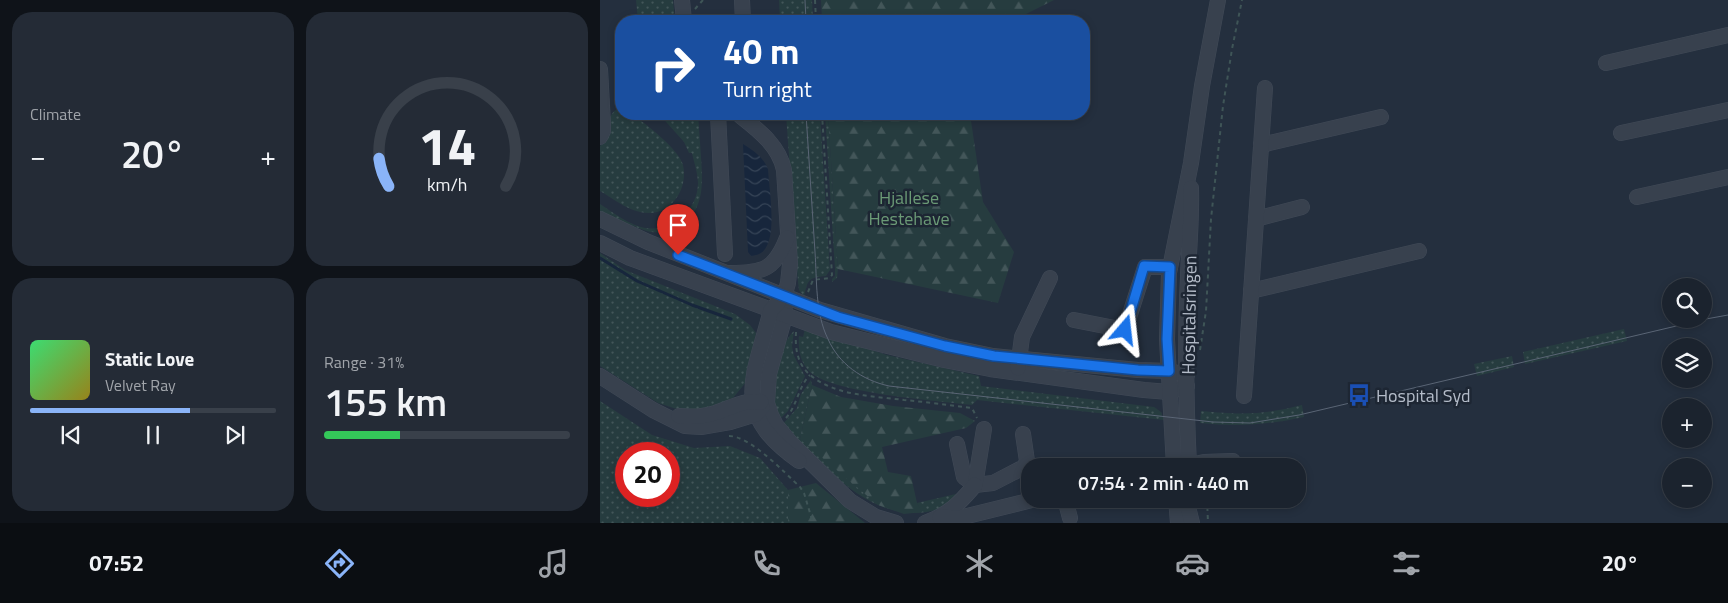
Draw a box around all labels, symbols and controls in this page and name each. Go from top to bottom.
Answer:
text: 40 m [723,24,799,78]
icon: right [640,35,705,100]
text: Turn right [723,72,812,106]
text: Climate [30,102,81,126]
text: 14 [418,106,476,185]
text: 20° [121,125,185,183]
text: − [30,134,46,177]
text: + [260,134,276,177]
text: km/h [427,171,467,198]
park label: Hjallese Hestehave [868,184,950,232]
pin [657,204,699,255]
icon: arrive [664,211,692,239]
street label: Hospitalsringen [1174,255,1204,375]
map controls [1662,278,1712,508]
button: search [1662,278,1712,328]
position arrow [1098,303,1150,355]
button: layers [1662,338,1712,388]
text: Static Love [105,344,194,373]
text: Range · 31% [324,350,404,374]
text: Velvet Ray [105,373,176,397]
text: 155 km [324,373,447,431]
bus stop icon: Hospital Syd [1346,382,1372,408]
place label: Hospital Syd [1376,382,1470,409]
button: + [1662,398,1712,448]
icon: previous [57,421,85,449]
icon: pause [139,421,167,449]
icon: next [221,421,249,449]
speed limit sign: 20 [615,442,680,507]
button: − [1662,458,1712,508]
text: 07:54 · 2 min · 440 m [1078,468,1249,497]
text: 07:52 [89,546,144,580]
icon: directions [322,546,357,581]
icon: music [536,546,571,581]
icon: phone [749,546,784,581]
icon: climate [962,546,997,581]
icon: car [1175,546,1210,581]
icon: filters [1389,546,1424,581]
text: 20° [1602,546,1639,580]

